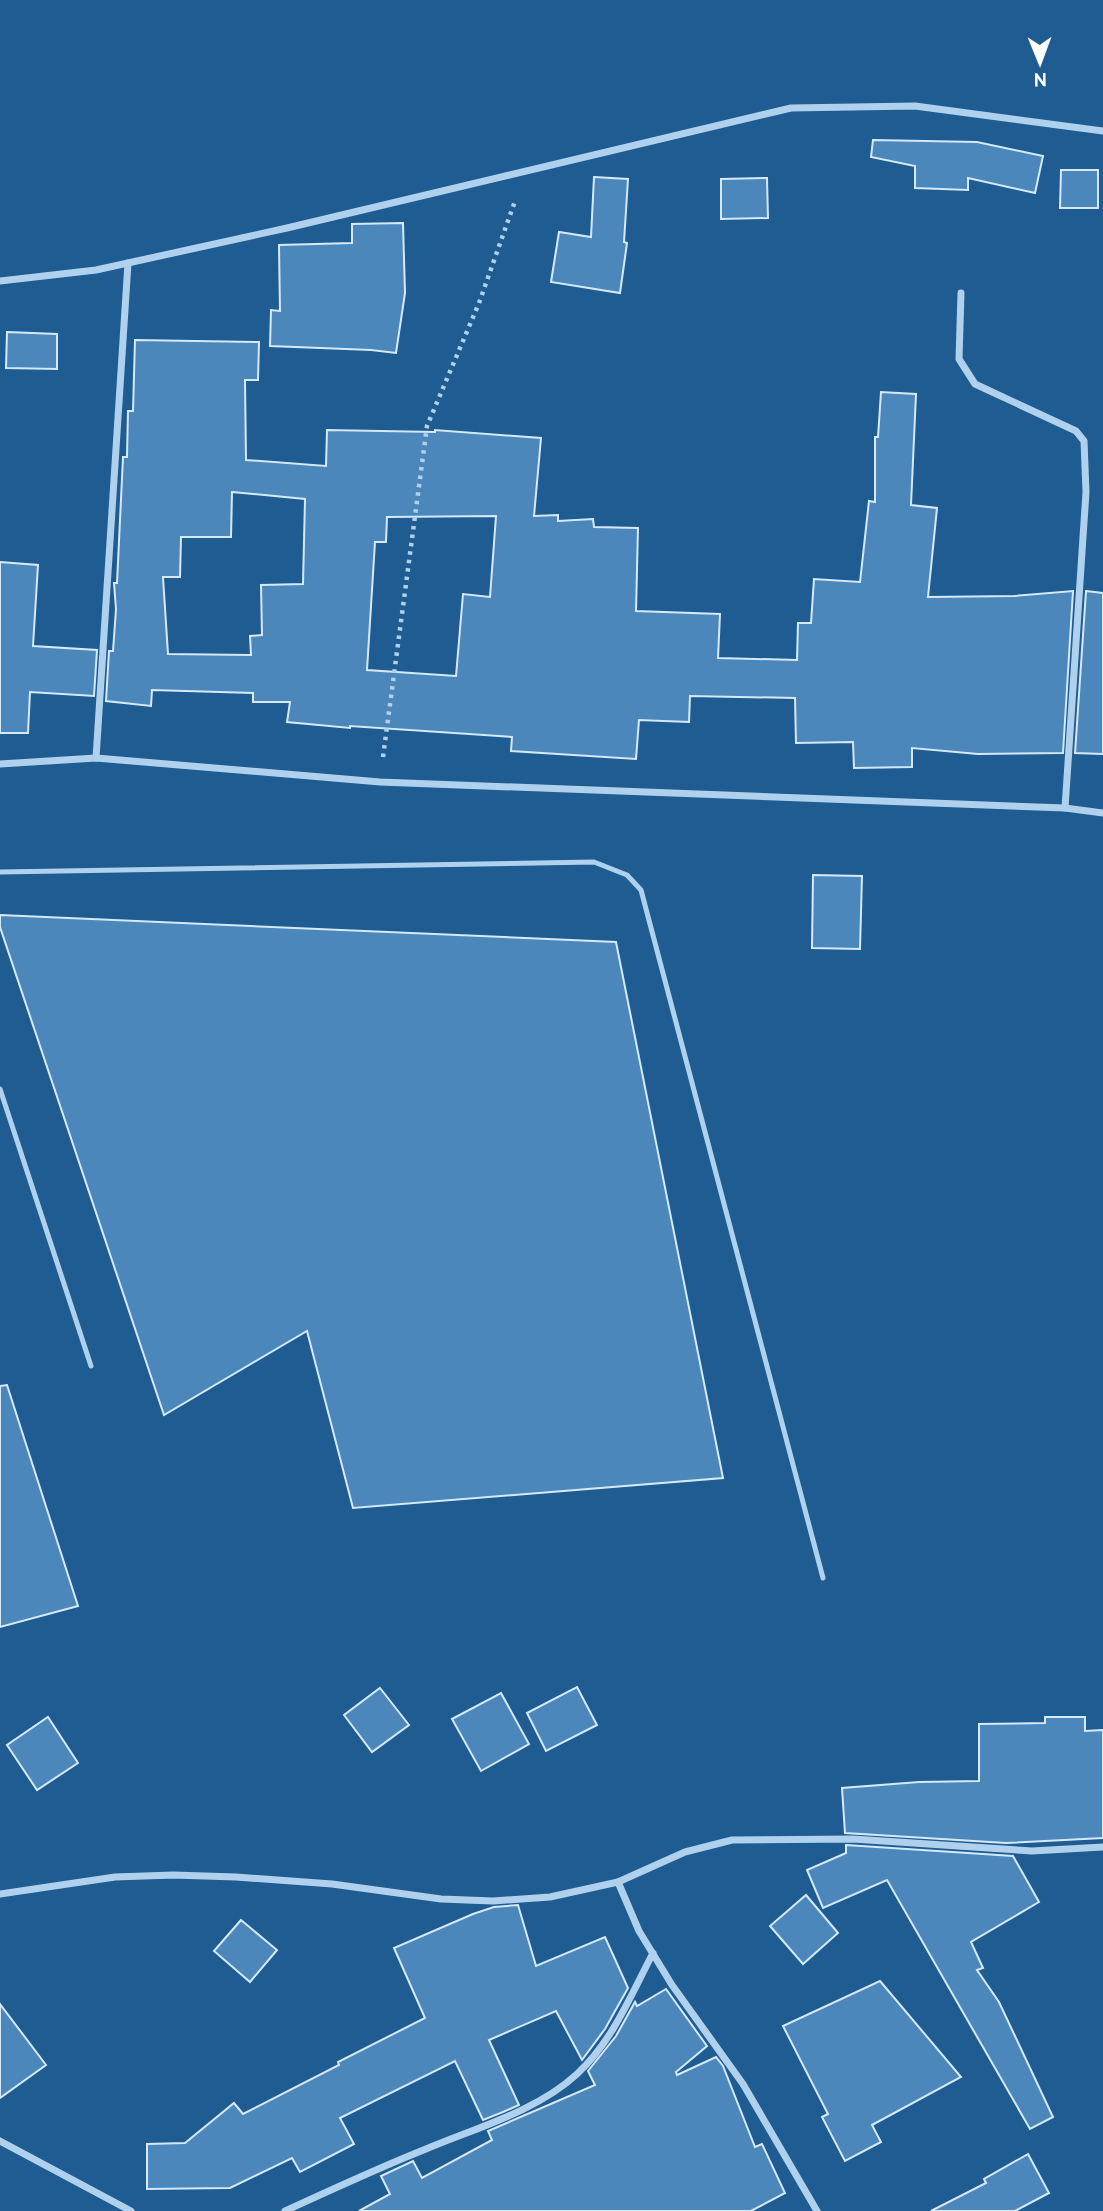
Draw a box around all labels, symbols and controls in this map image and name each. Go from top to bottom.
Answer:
north arrow [1005,28,1075,98]
text: N [1033,66,1047,90]

